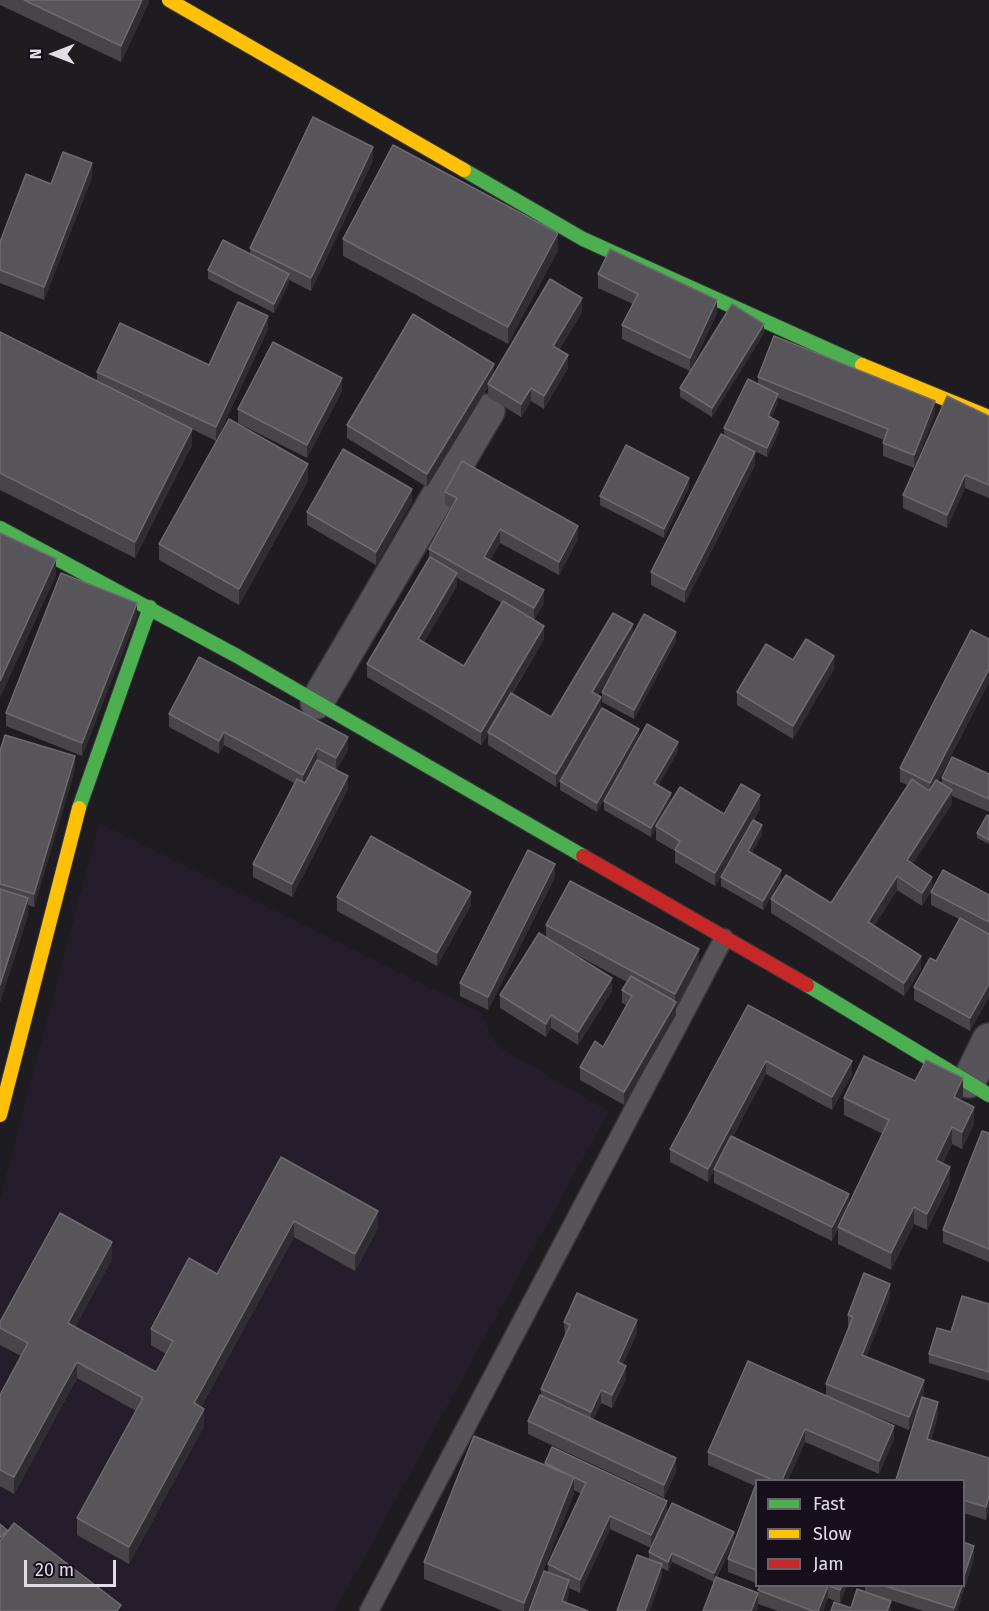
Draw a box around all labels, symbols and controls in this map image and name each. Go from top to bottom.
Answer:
north arrow [24,24,84,84]
text: N [26,49,45,59]
legend [755,1479,965,1587]
text: Fast [813,1493,845,1515]
text: Slow [813,1523,851,1545]
scale bar [27,1548,118,1586]
text: Jam [813,1553,844,1575]
text: 20 m [35,1559,74,1581]

